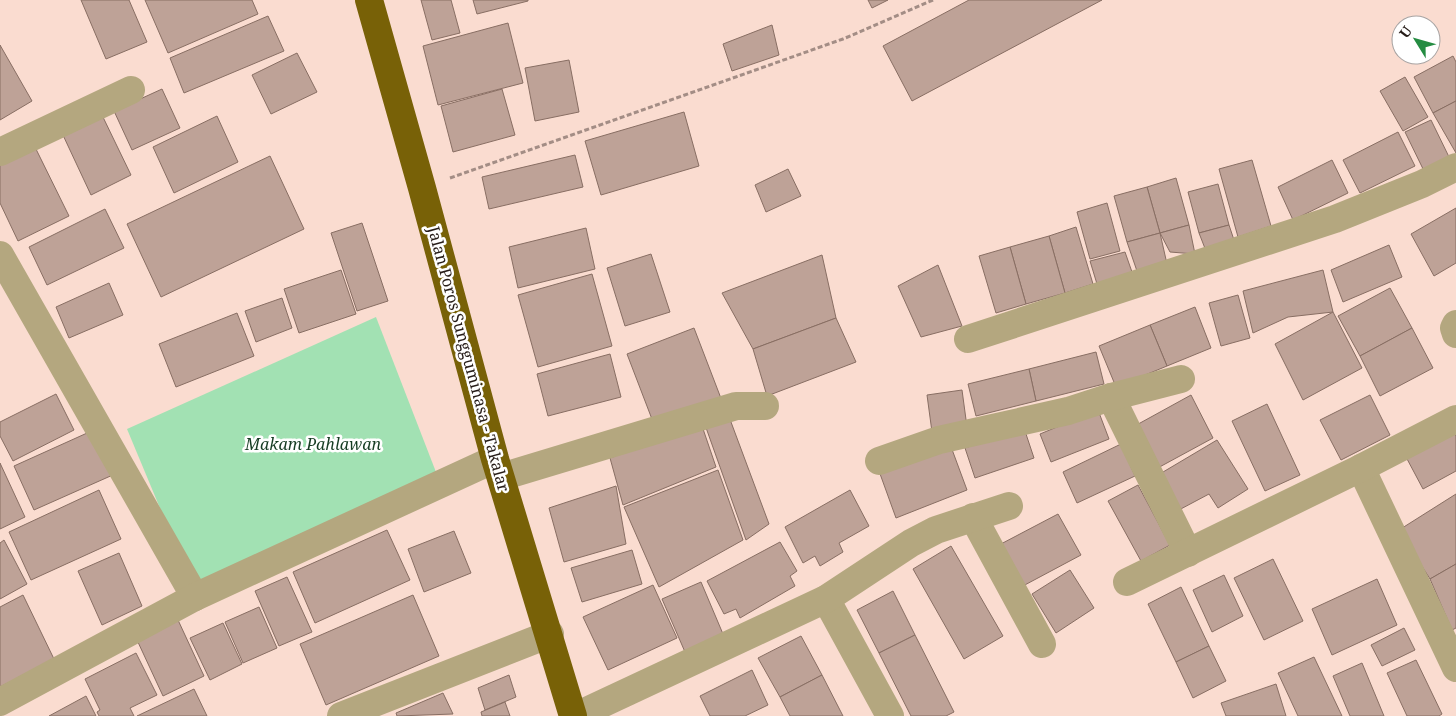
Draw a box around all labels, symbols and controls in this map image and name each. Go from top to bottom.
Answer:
north arrow [1391,15,1441,65]
text: U [1394,22,1416,42]
street label: Jalan Poros Sungguminasa - Takalar [423,223,515,495]
park label: Makam Pahlawan [244,433,381,455]

